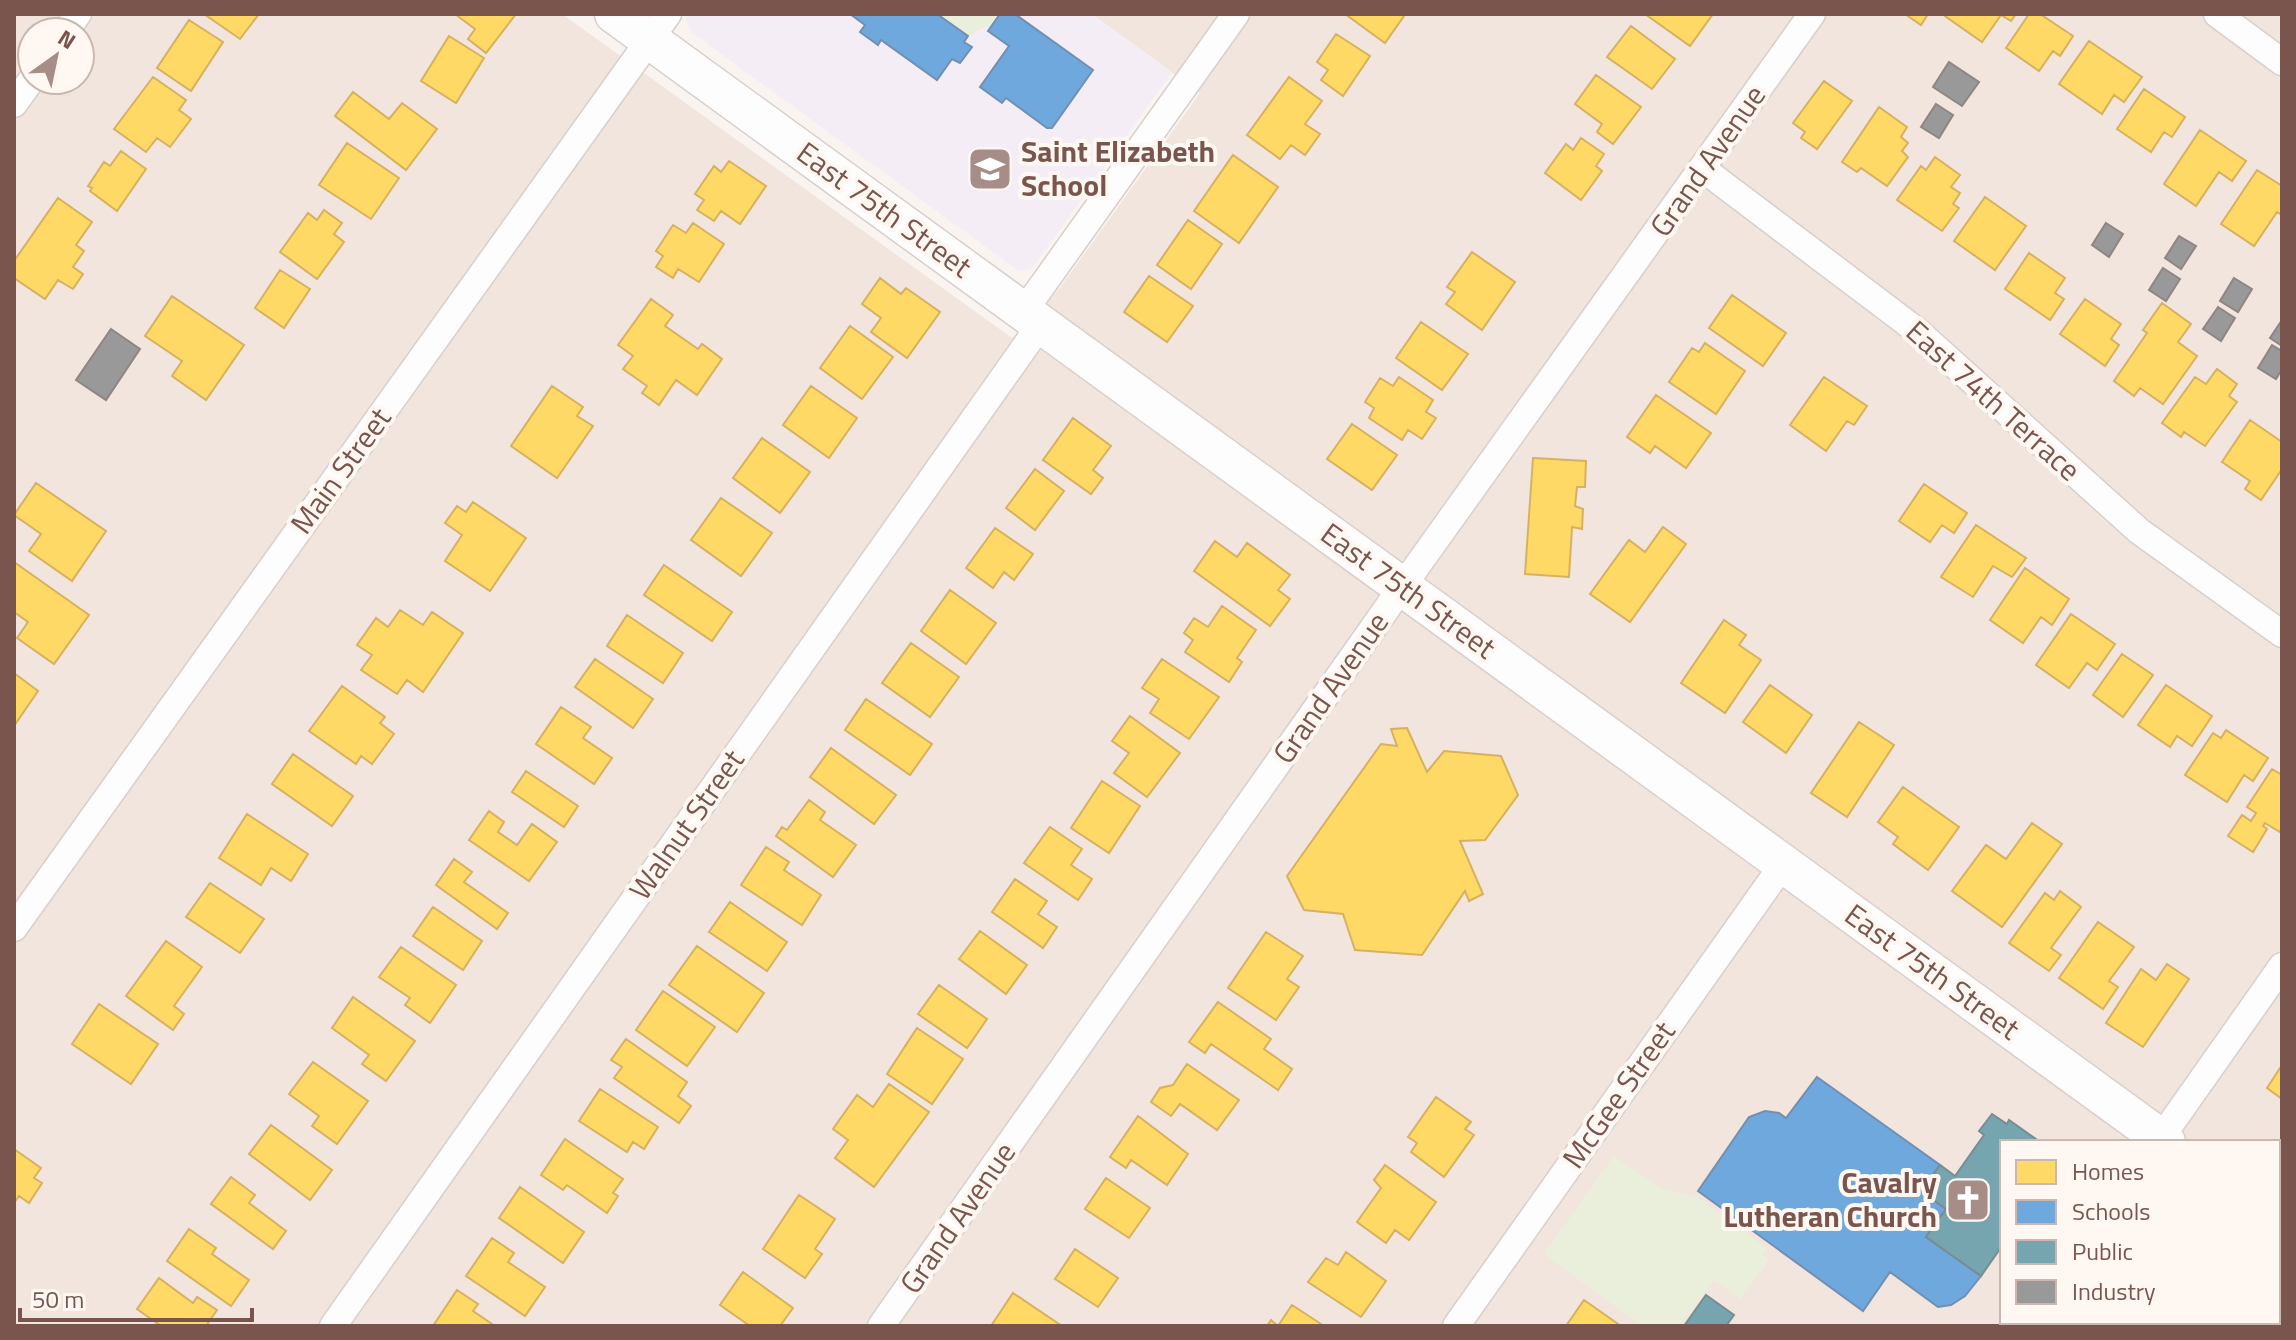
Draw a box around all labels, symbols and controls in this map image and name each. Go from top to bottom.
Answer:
north arrow [16,16,96,96]
text: N [51,21,83,58]
street label: Grand Avenue [1638,75,1777,246]
place label: Saint Elizabeth School [1021,128,1215,208]
street label: East 75th Street [787,130,982,289]
school or university icon: Saint Elizabeth School [966,145,1014,193]
street label: East 74th Terrace [1896,309,2091,491]
street label: Main Street [278,397,402,543]
street label: East 75th Street [1311,511,1506,670]
street label: Grand Avenue [1261,602,1400,773]
street label: Walnut Street [617,739,755,909]
street label: East 75th Street [1835,892,2030,1051]
street label: McGee Street [1550,1011,1686,1178]
street label: Grand Avenue [888,1132,1027,1303]
legend [2000,1140,2280,1324]
text: Homes [2072,1153,2144,1189]
place label: Cavalry Lutheran Church [1723,1159,1937,1239]
church icon: Cavalry Lutheran Church [1944,1176,1992,1224]
text: Schools [2072,1193,2150,1229]
text: Public [2072,1233,2133,1269]
scale bar [20,1272,252,1322]
text: Industry [2072,1273,2156,1309]
text: 50 m [32,1281,84,1317]

